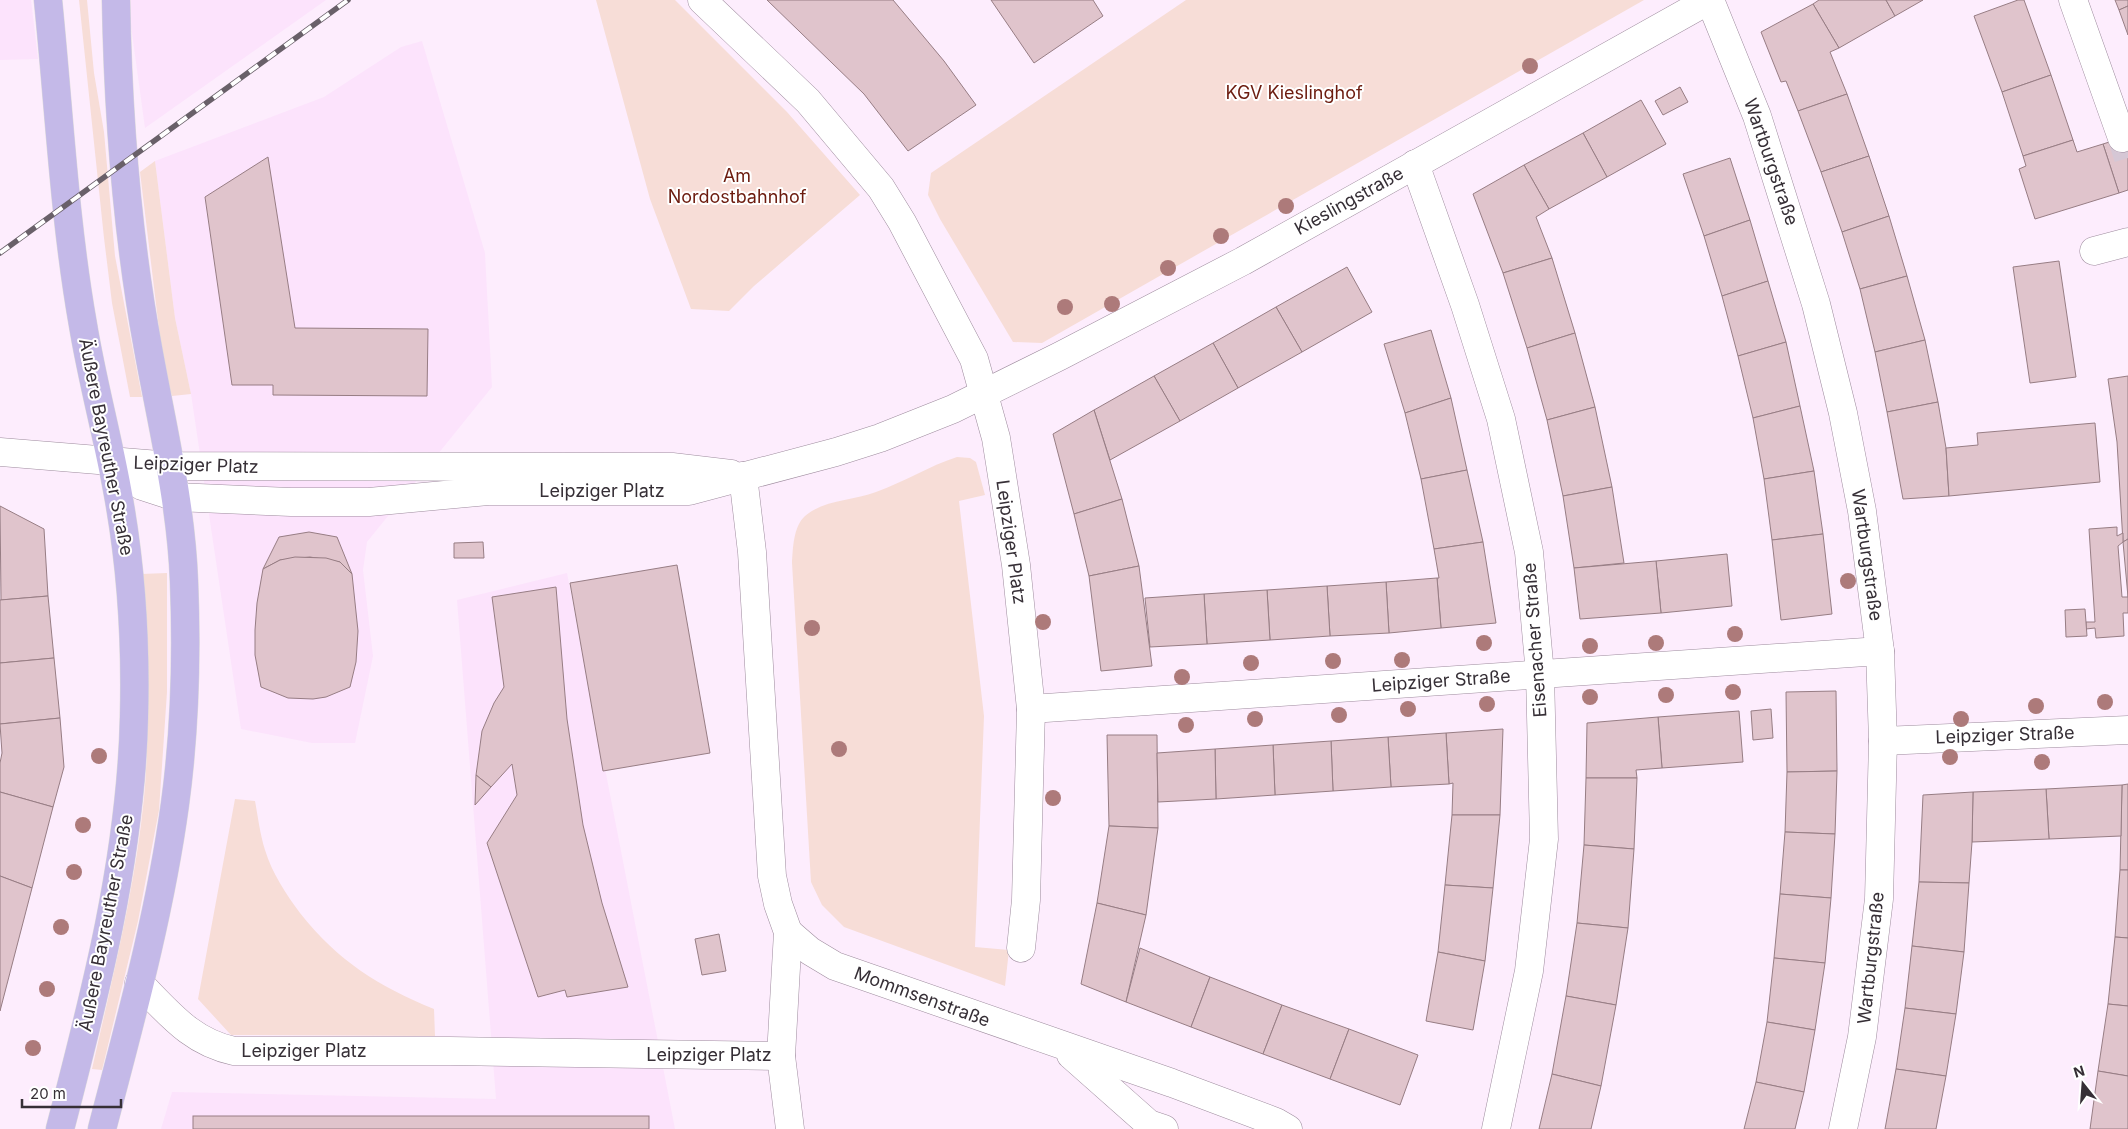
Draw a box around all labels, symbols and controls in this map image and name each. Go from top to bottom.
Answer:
park label: KGV Kieslinghof [1225,82,1363,103]
street label: Wartburgstraße [1740,96,1803,228]
street label: Kieslingstraße [1291,162,1407,239]
park label: Am Nordostbahnhof [668,165,807,207]
street label: Äußere Bayreuther Straße [75,336,139,557]
street label: Leipziger Platz [133,452,259,477]
street label: Leipziger Platz [992,478,1031,605]
street label: Leipziger Platz [539,480,665,501]
street label: Wartburgstraße [1848,488,1887,622]
street label: Eisenacher Straße [1519,562,1550,718]
street label: Leipziger Straße [1371,665,1511,696]
street label: Leipziger Straße [1935,722,2075,747]
street label: Äußere Bayreuther Straße [73,812,137,1033]
street label: Wartburgstraße [1853,891,1888,1025]
street label: Mommsenstraße [851,962,993,1031]
street label: Leipziger Platz [241,1040,367,1061]
street label: Leipziger Platz [646,1044,772,1065]
north arrow [2058,1059,2108,1109]
text: N [2071,1061,2087,1081]
scale bar [22,1076,121,1108]
text: 20 m [30,1084,66,1103]

